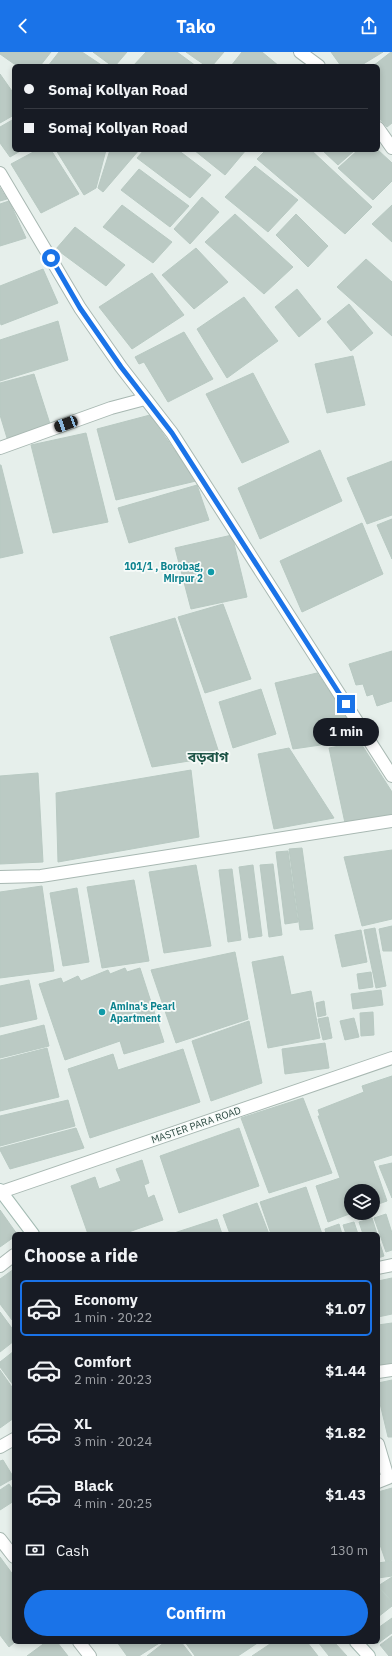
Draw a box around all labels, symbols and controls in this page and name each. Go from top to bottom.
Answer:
icon: back [12,15,34,37]
text: Tako [176,15,216,38]
icon: share [358,15,380,37]
text: Somaj Kollyan Road [48,80,188,99]
text: Somaj Kollyan Road [48,118,188,137]
route start [42,249,60,267]
car [53,414,79,434]
place label: 101/1 , Borobag, Mirpur 2 [124,560,203,585]
marker: 101/1 , Borobag, Mirpur 2 [206,567,216,577]
route end [337,695,355,713]
callout: 1 min [313,718,379,746]
text: 1 min [329,723,363,740]
district label: বড়বাগ [187,748,229,766]
place label: Amina's Pearl Apartment [110,1000,175,1025]
marker: Amina's Pearl Apartment [97,1007,107,1017]
street label: MASTER PARA ROAD [149,1103,243,1146]
map controls [344,1184,380,1220]
button: layers [344,1184,380,1220]
text: Choose a ride [24,1244,138,1267]
icon: car [26,1290,62,1326]
text: Economy [74,1290,138,1309]
text: $1.07 [325,1299,366,1318]
text: 1 min · 20:22 [74,1309,152,1326]
icon: car [26,1352,62,1388]
text: Comfort [74,1352,131,1371]
text: $1.44 [325,1361,366,1380]
text: 2 min · 20:23 [74,1371,152,1388]
icon: car [26,1414,62,1450]
text: XL [74,1414,92,1433]
text: $1.82 [325,1423,366,1442]
text: 3 min · 20:24 [74,1433,152,1450]
icon: car [26,1476,62,1512]
text: Black [74,1476,114,1495]
text: $1.43 [325,1485,366,1504]
text: 4 min · 20:25 [74,1495,152,1512]
icon: cash [24,1539,46,1561]
text: Cash [56,1541,89,1560]
text: 130 m [330,1542,368,1559]
button: Confirm [24,1590,368,1636]

